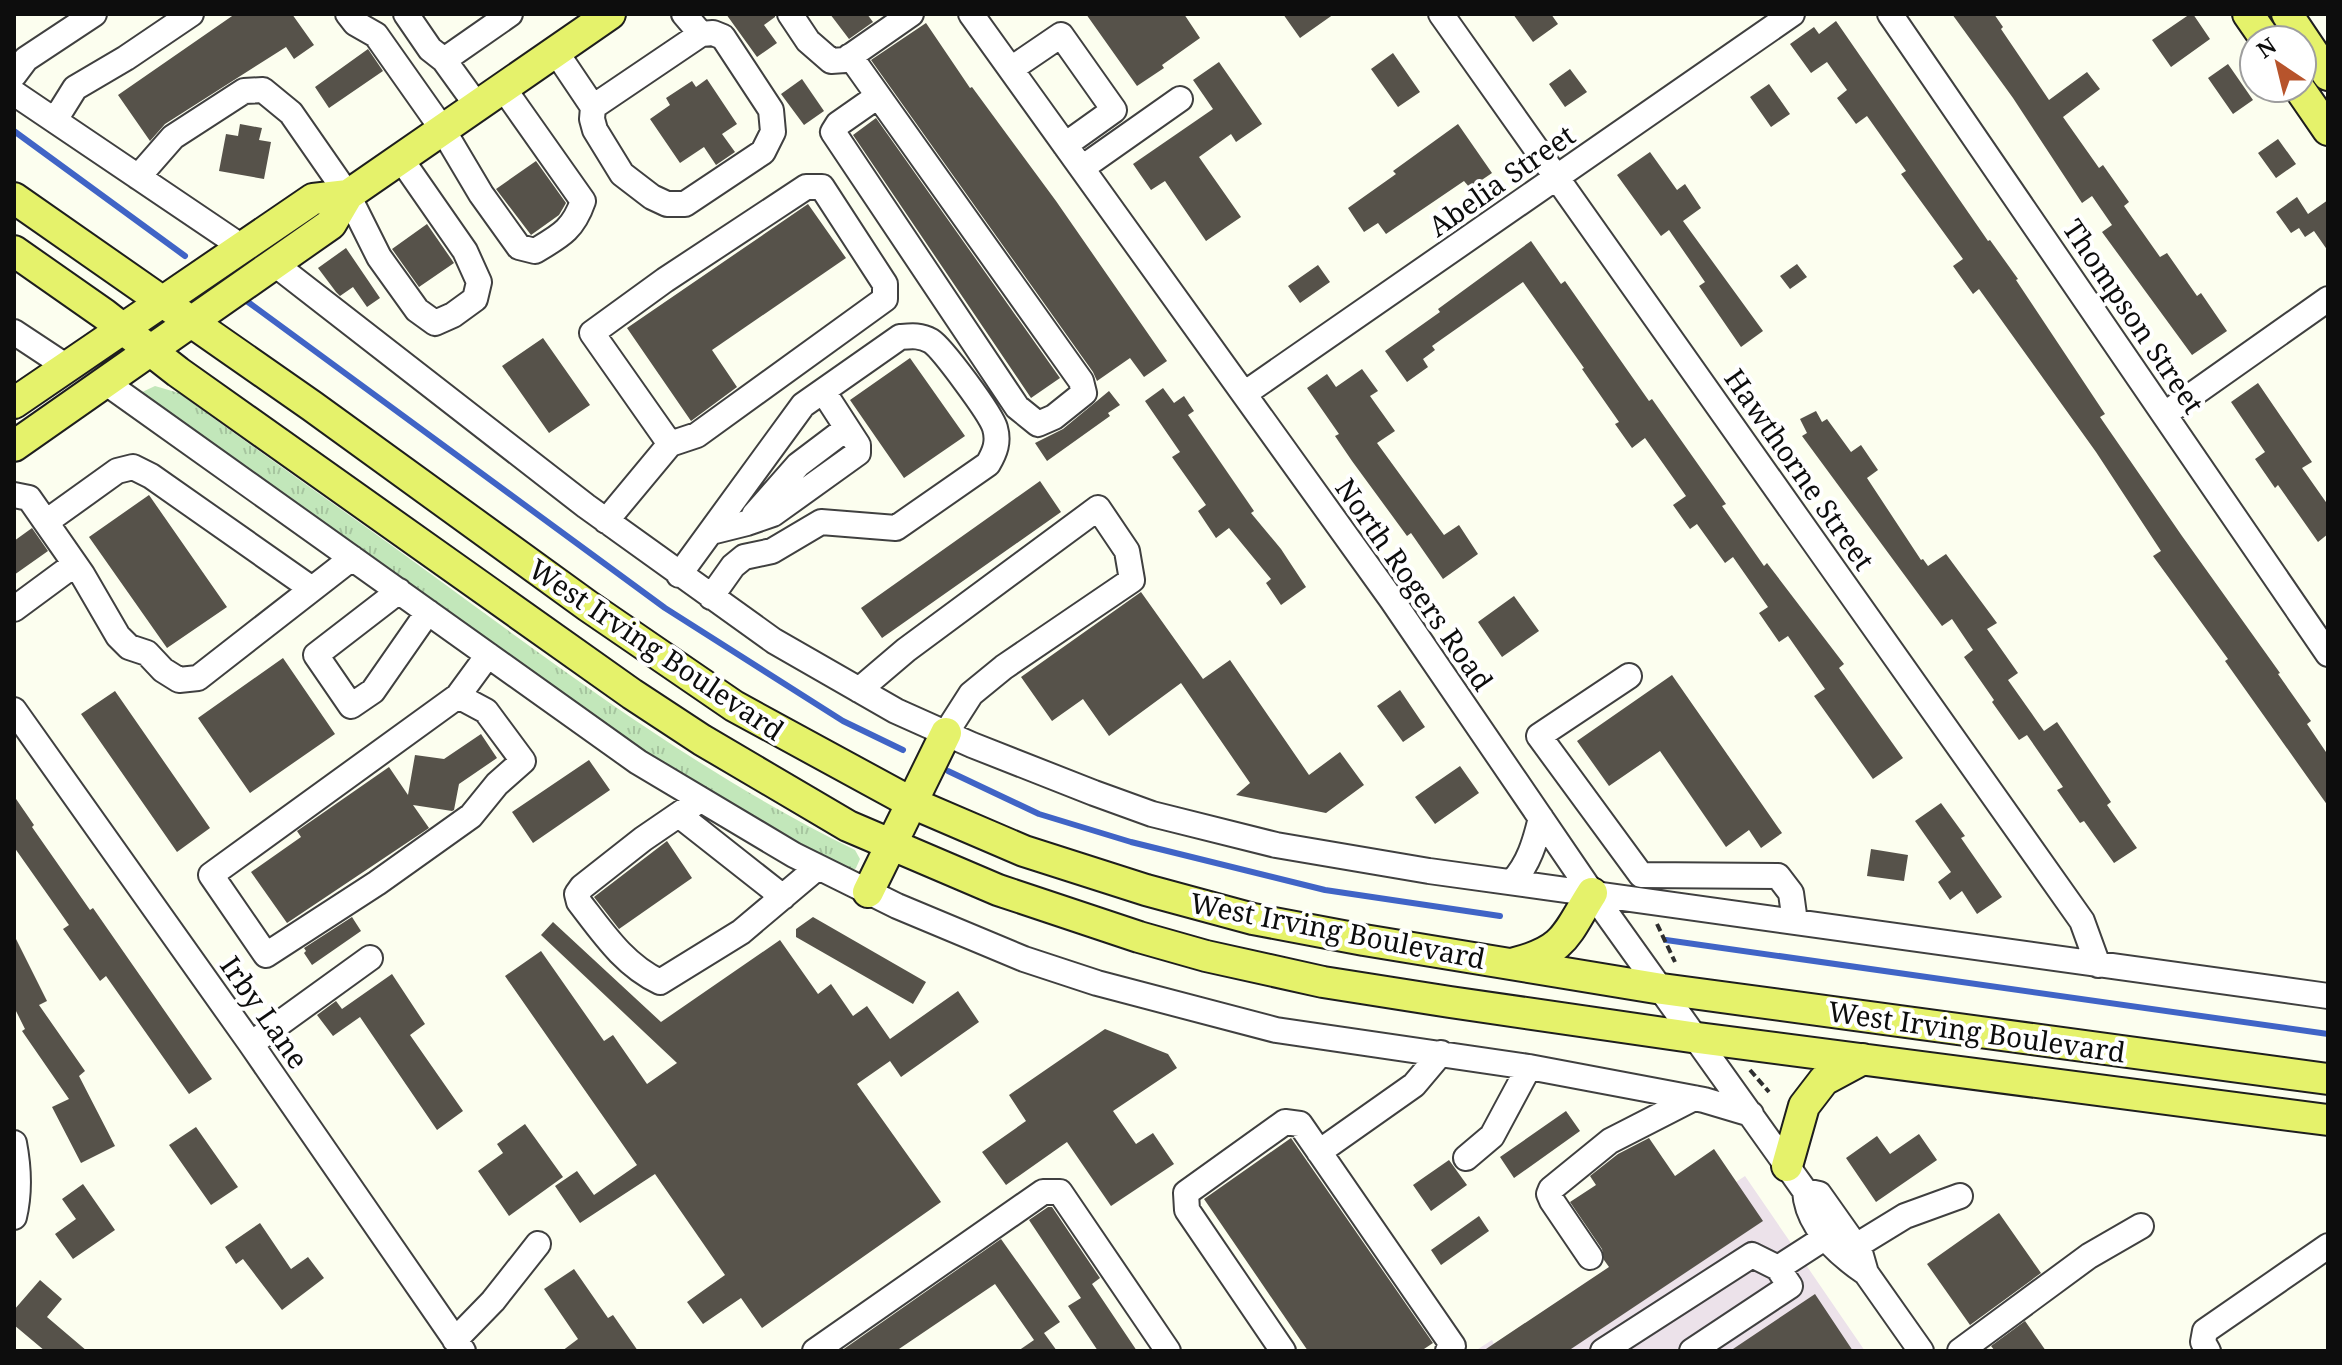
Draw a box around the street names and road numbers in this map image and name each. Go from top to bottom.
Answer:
street label: Abelia Street [1420,115,1582,245]
street label: Thompson Street [2055,211,2213,421]
street label: Hawthorne Street [1716,361,1884,577]
street label: North Rogers Road [1328,470,1502,698]
street label: West Irving Boulevard [522,549,792,749]
street label: West Irving Boulevard [1187,883,1489,977]
street label: Irby Lane [212,948,318,1076]
street label: West Irving Boulevard [1826,991,2128,1071]

